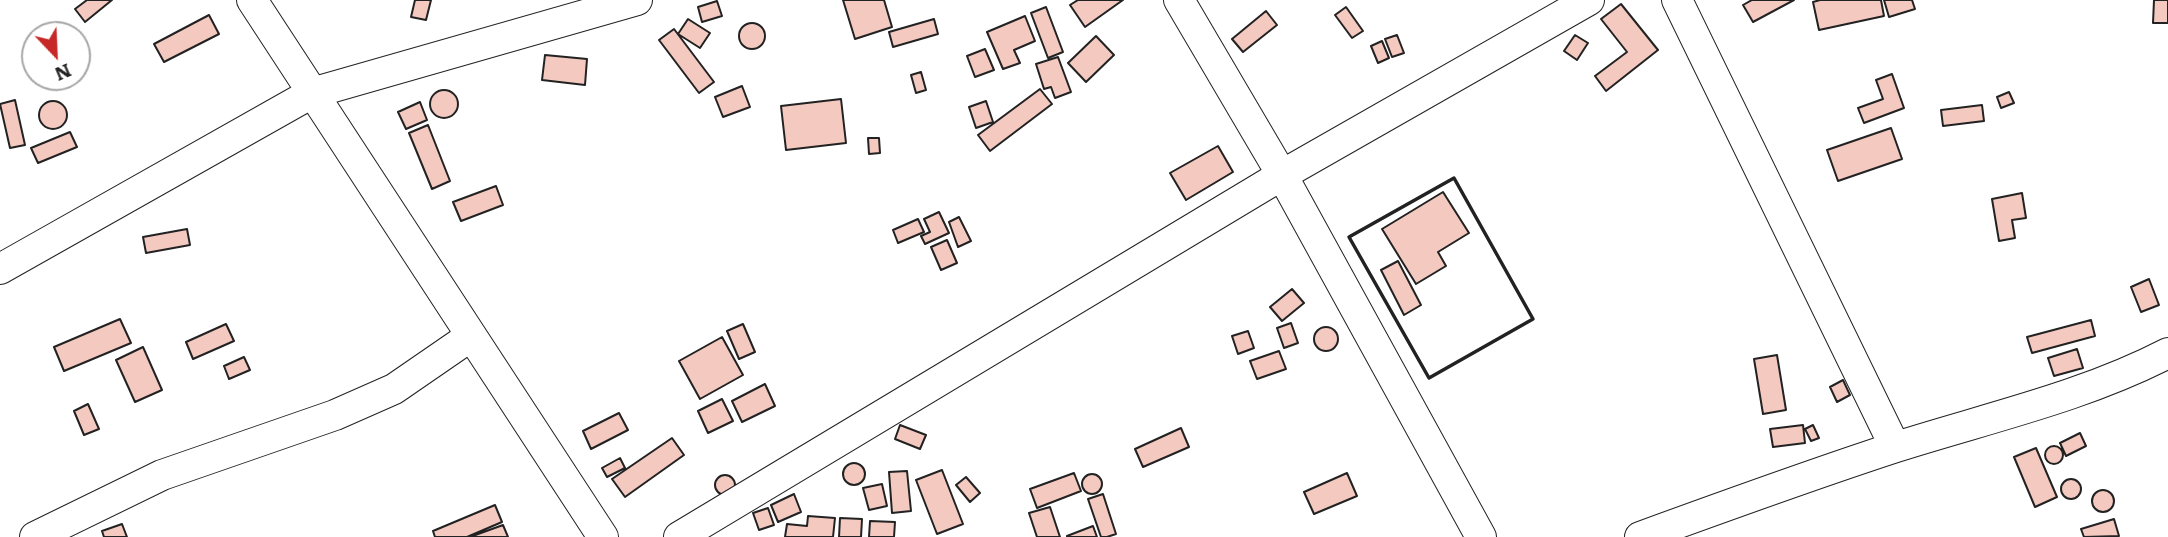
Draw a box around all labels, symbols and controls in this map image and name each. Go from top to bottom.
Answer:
north arrow [21,21,91,91]
text: N [51,57,76,89]

